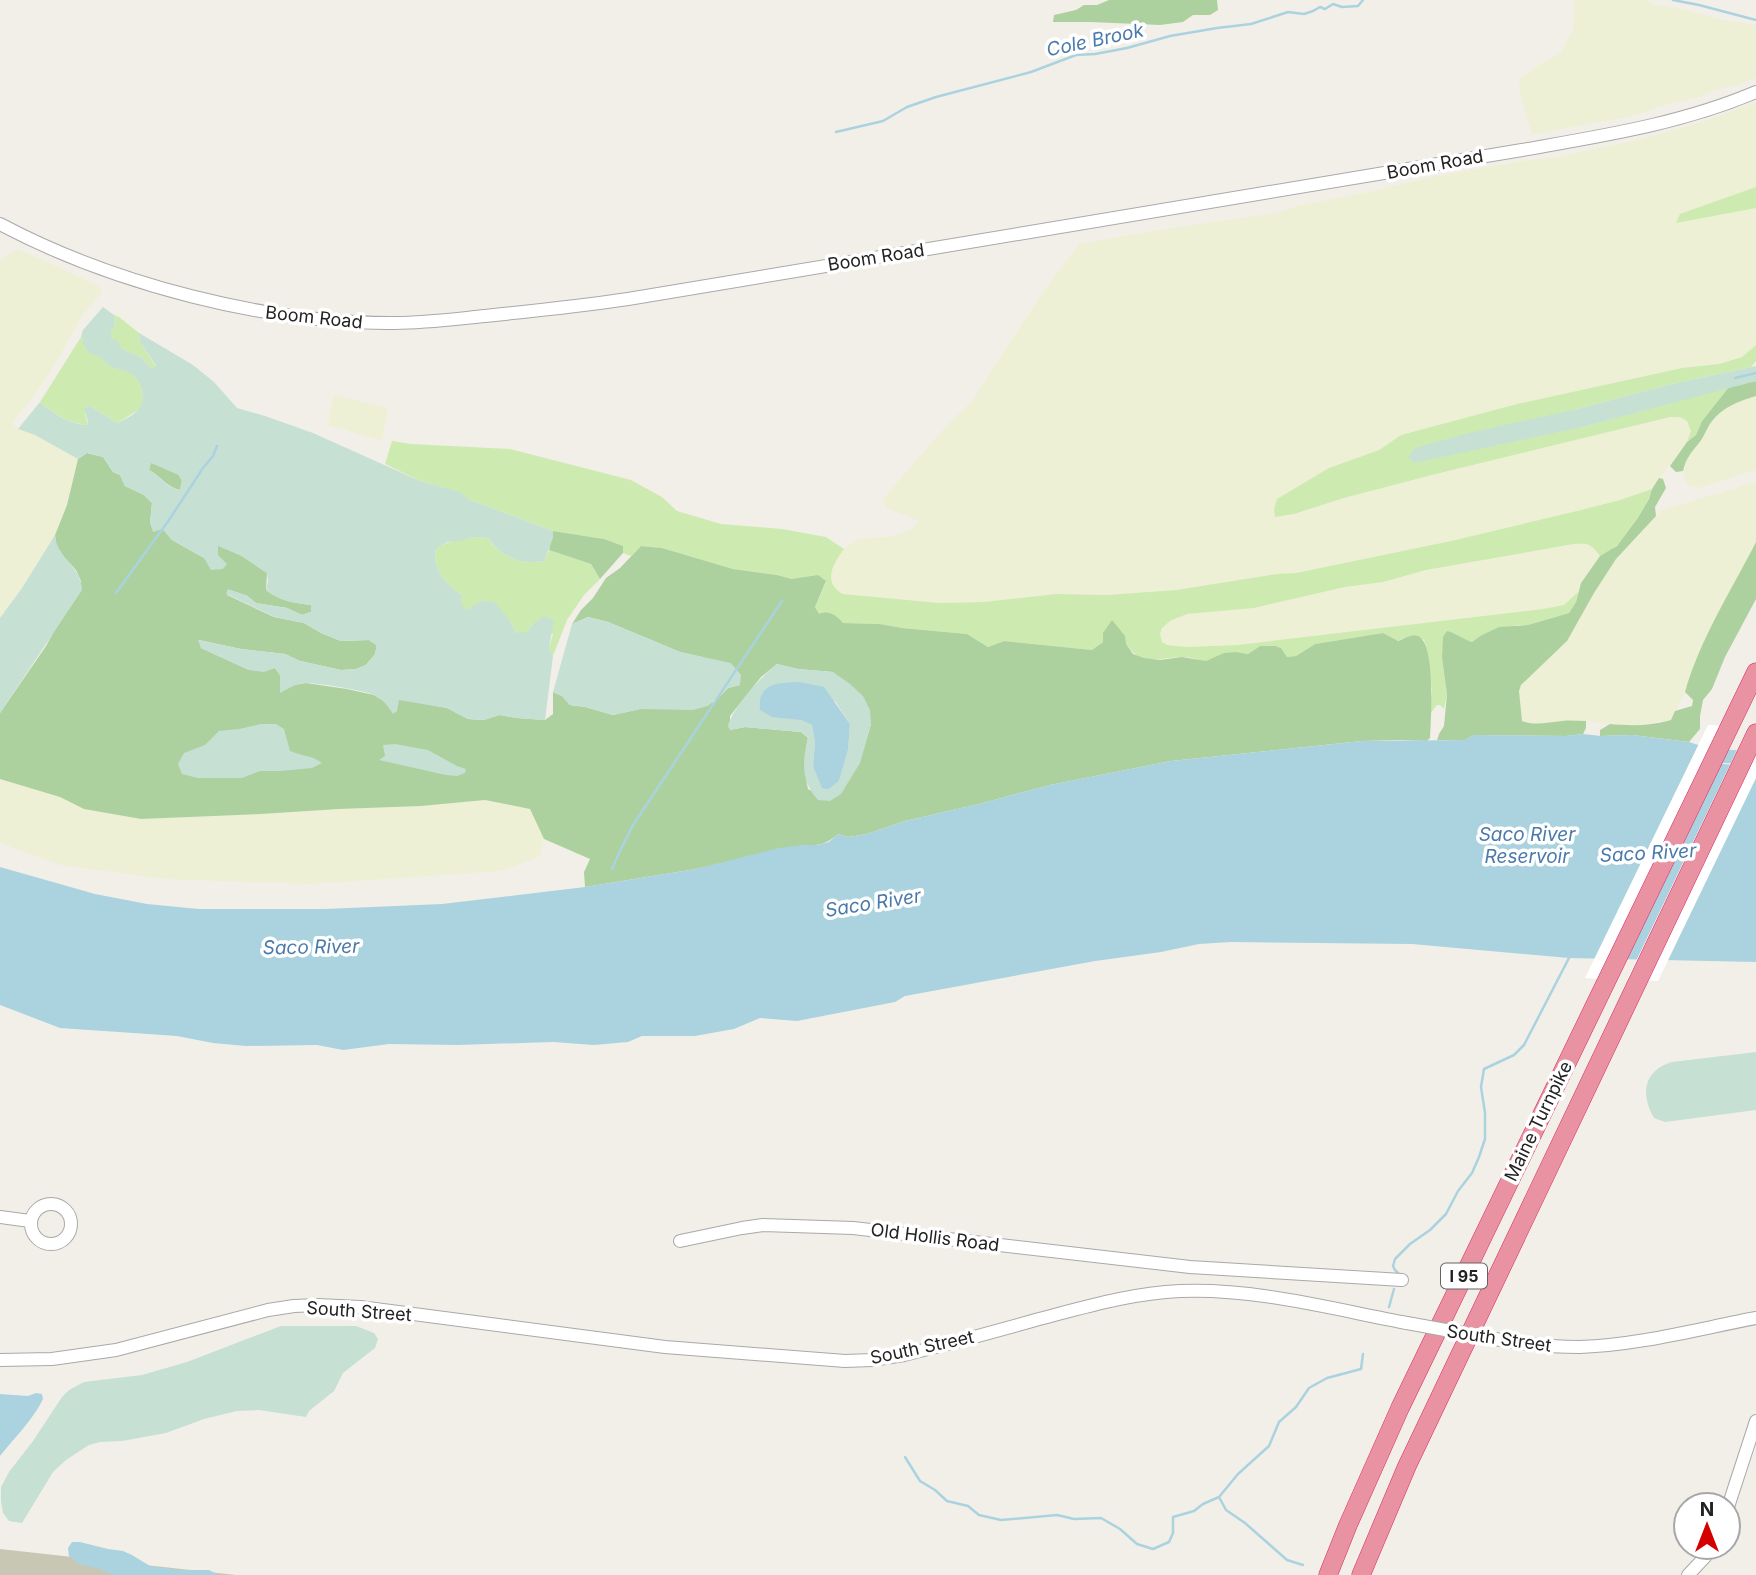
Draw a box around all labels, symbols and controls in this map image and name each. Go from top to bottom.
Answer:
water label: Cole Brook [1044,18,1146,62]
street label: Boom Road [1385,145,1485,183]
street label: Boom Road [826,239,926,275]
street label: Boom Road [264,301,364,333]
water label: Saco River Reservoir [1479,823,1576,868]
water label: Saco River [1599,839,1698,867]
water label: Saco River [823,884,923,922]
water label: Saco River [262,935,360,959]
street label: Maine Turnpike [1500,1058,1576,1184]
street label: Old Hollis Road [869,1219,1001,1255]
road number: I 95 [1441,1264,1487,1288]
street label: South Street [306,1297,412,1325]
street label: South Street [1445,1320,1553,1356]
street label: South Street [868,1326,976,1368]
north arrow [1672,1491,1742,1561]
text: N [1700,1498,1714,1521]

